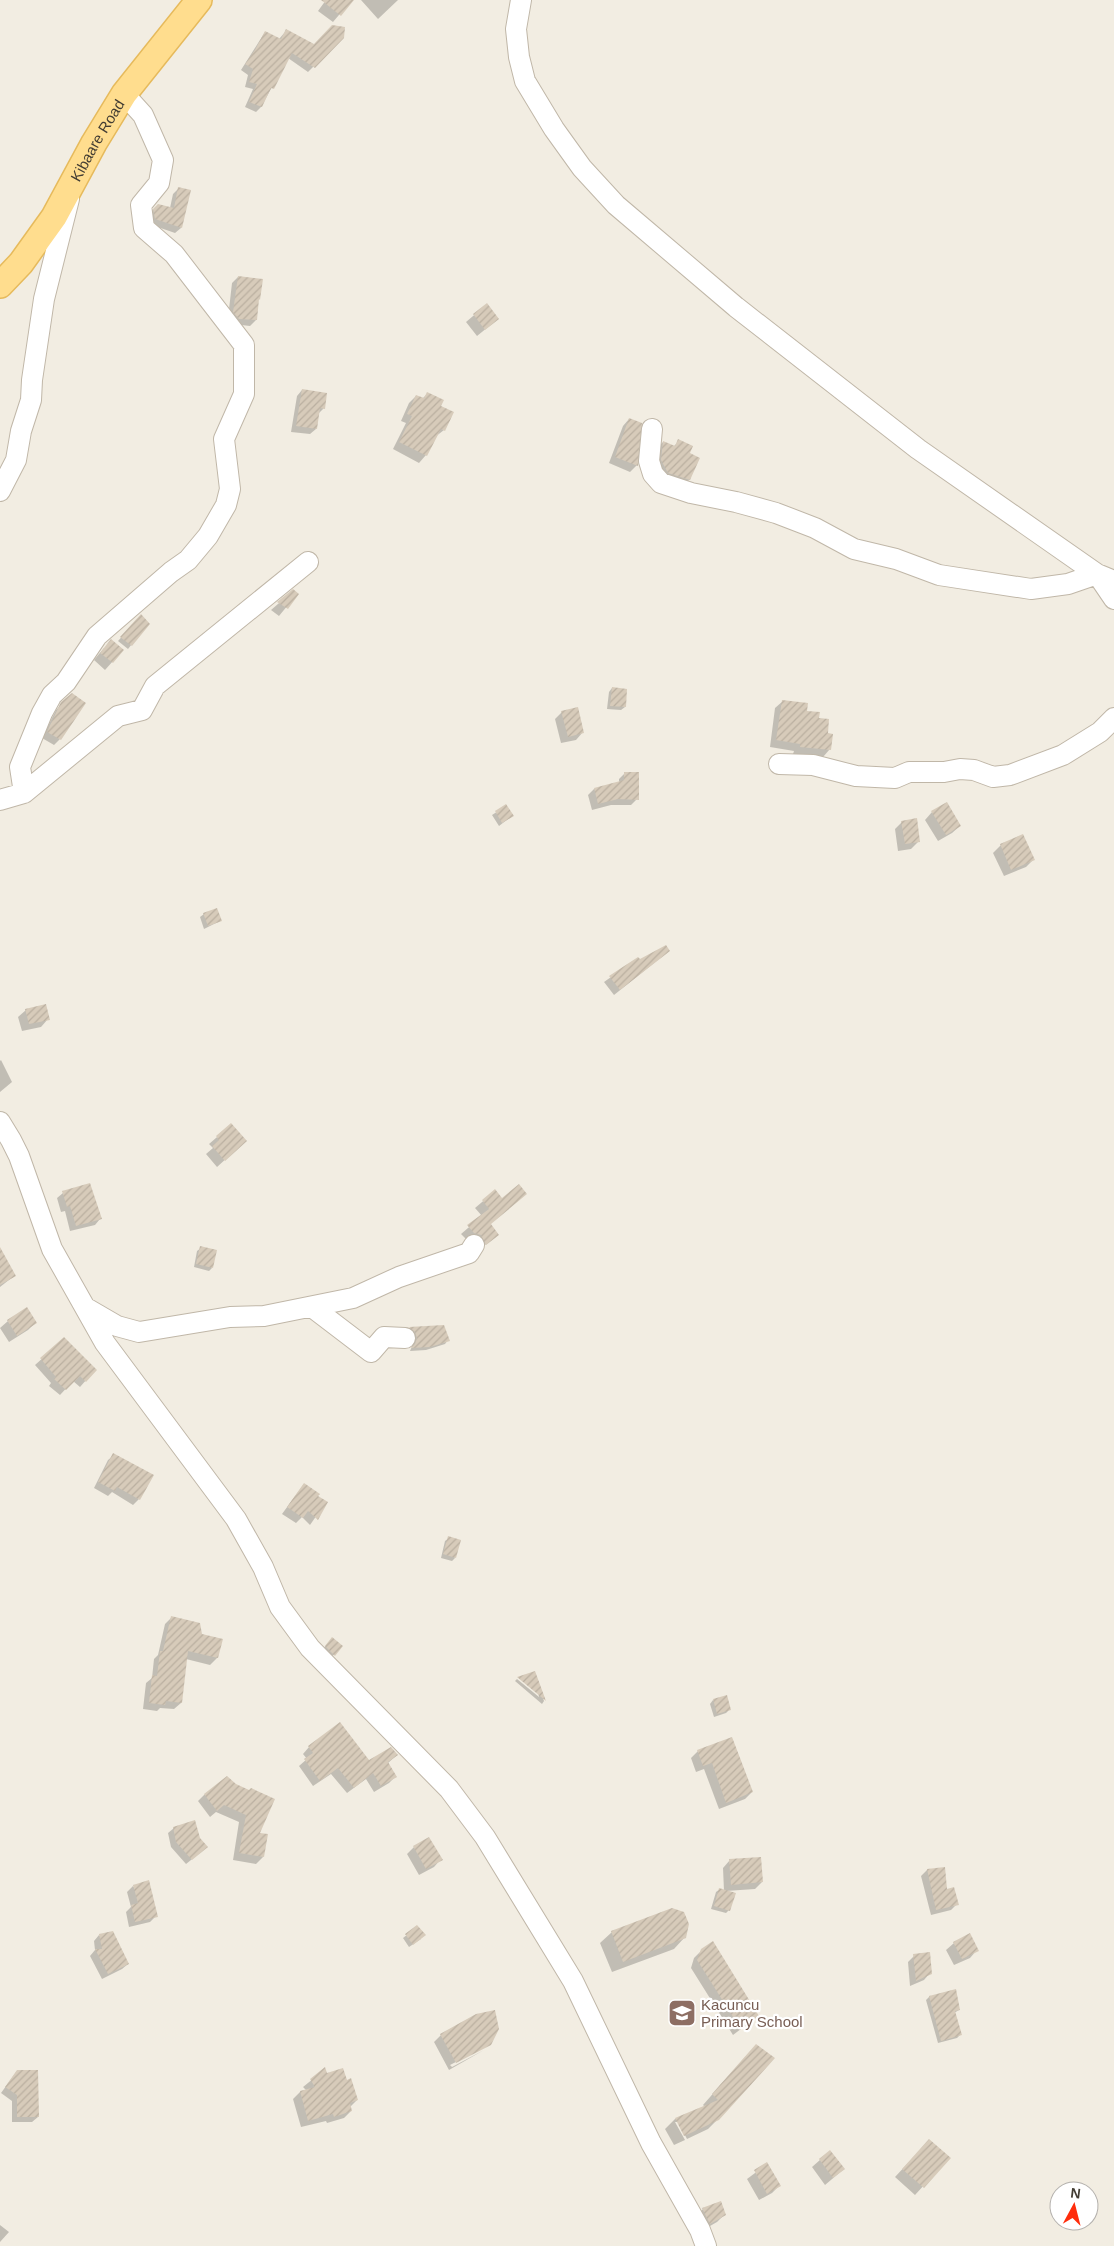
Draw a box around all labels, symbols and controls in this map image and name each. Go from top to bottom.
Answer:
street label: Kibaare Road [67,96,127,184]
place label: Kacuncu Primary School [701,1996,803,2030]
school or university icon: Kacuncu Primary School [667,1998,697,2028]
north arrow [1049,2181,1099,2231]
text: N [1070,2185,1082,2202]

